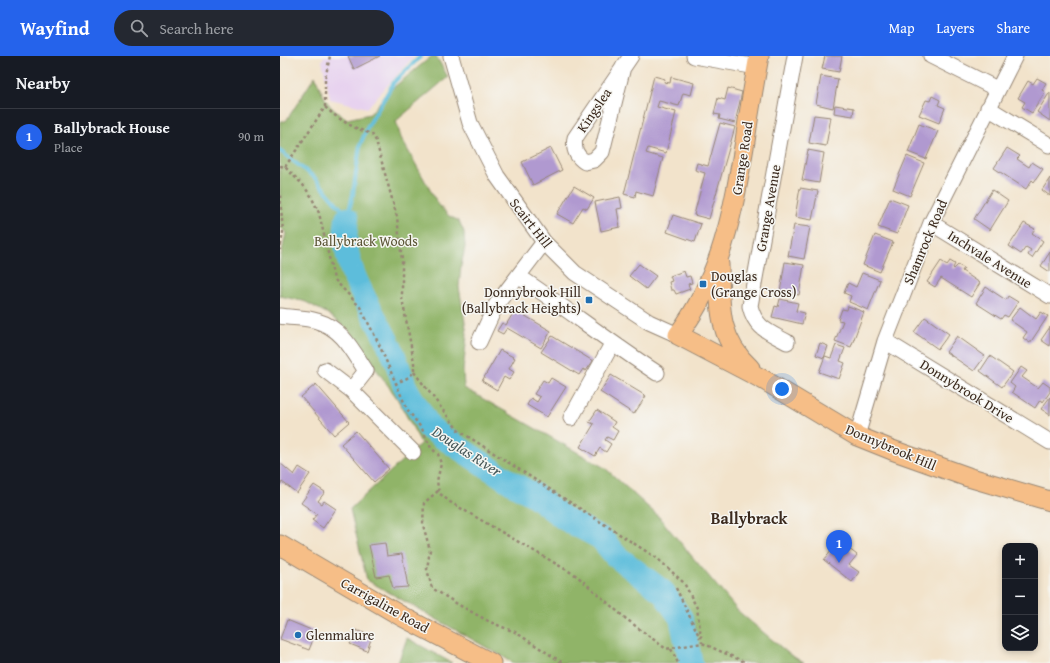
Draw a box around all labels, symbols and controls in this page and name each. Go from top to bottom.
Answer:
search box [114,10,394,46]
text: Wayfind [20,14,90,42]
icon: search [128,17,150,39]
text: Search here [160,18,234,39]
text: Map [889,18,915,38]
text: Layers [937,18,975,38]
text: Share [997,18,1030,38]
text: Nearby [16,70,70,95]
street label: Kingslea [572,83,616,136]
text: Ballybrack House [54,117,170,138]
street label: Grange Road [726,119,758,196]
text: 1 [26,127,32,146]
text: 90 m [238,127,264,146]
text: Place [54,138,83,157]
street label: Grange Avenue [751,163,786,253]
street label: Scairt Hill [505,194,557,252]
street label: Shamrock Road [898,196,952,288]
street label: Inchvale Avenue [944,225,1036,293]
park label: Ballybrack Woods [314,231,418,251]
place label: Douglas (Grange Cross) [711,266,796,302]
marker: Douglas (Grange Cross) [698,279,708,289]
place label: Donnybrook Hill (Ballybrack Heights) [462,282,581,318]
marker: Donnybrook Hill (Ballybrack Heights) [584,295,594,305]
street label: Donnybrook Drive [916,354,1018,428]
your location [772,379,792,399]
street label: Donnybrook Hill [843,419,939,475]
water label: Douglas River [428,420,506,481]
district label: Ballybrack [711,506,788,530]
pin: 1 [826,530,852,563]
map controls [1002,543,1038,651]
button: + [1002,543,1038,579]
street label: Carrigaline Road [337,573,433,638]
button: − [1002,579,1038,615]
button: layers [1002,615,1038,651]
place label: Glenmalure [306,625,375,645]
marker: Glenmalure [293,630,303,640]

